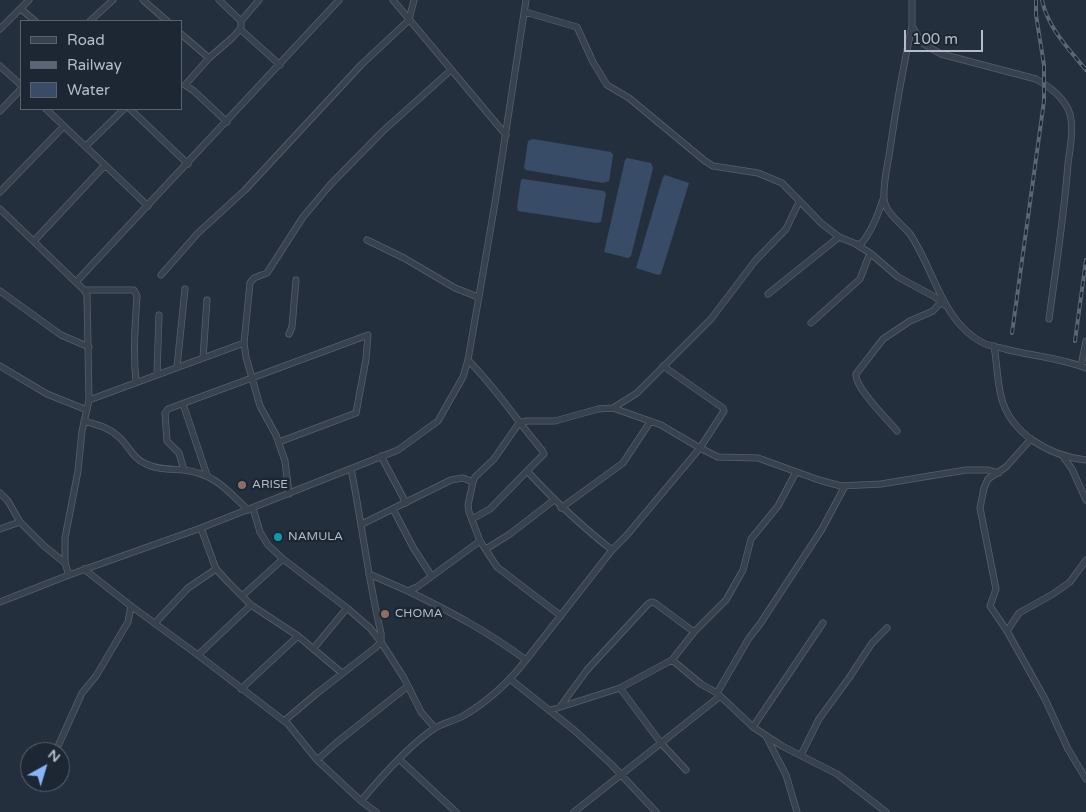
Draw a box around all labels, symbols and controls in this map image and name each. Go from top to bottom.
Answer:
legend [20,20,182,110]
scale bar [906,20,985,52]
text: 100 m [912,30,958,48]
text: Road [67,31,105,49]
text: Railway [67,56,122,74]
text: Water [67,81,110,99]
place label: ARISE [252,478,288,492]
marker: ARISE [236,479,248,491]
place label: NAMULA [288,530,343,544]
marker: NAMULA [272,531,284,543]
place label: CHOMA [395,607,443,621]
marker: CHOMA [379,608,391,620]
north arrow [20,742,70,792]
text: N [44,746,64,766]

